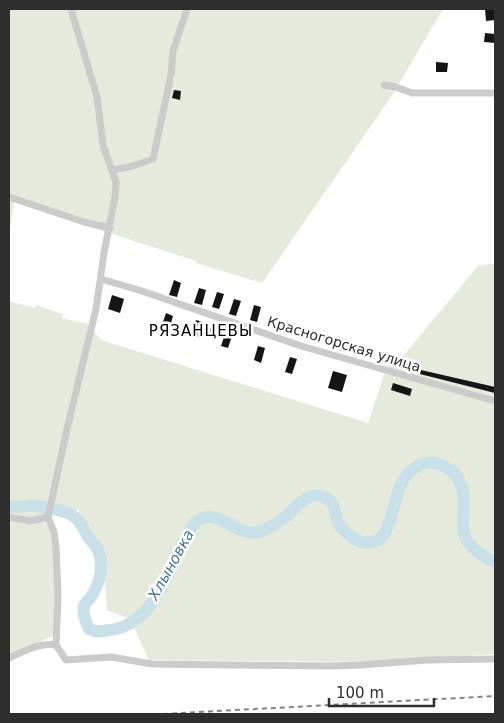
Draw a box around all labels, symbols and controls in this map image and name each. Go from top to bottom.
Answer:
street label: Красногорская улица [265,313,423,375]
district label: РЯЗАНЦЕВЫ [149,322,253,340]
water label: Хлыновка [144,527,198,604]
scale bar [329,676,434,708]
text: 100 m [336,684,384,702]

